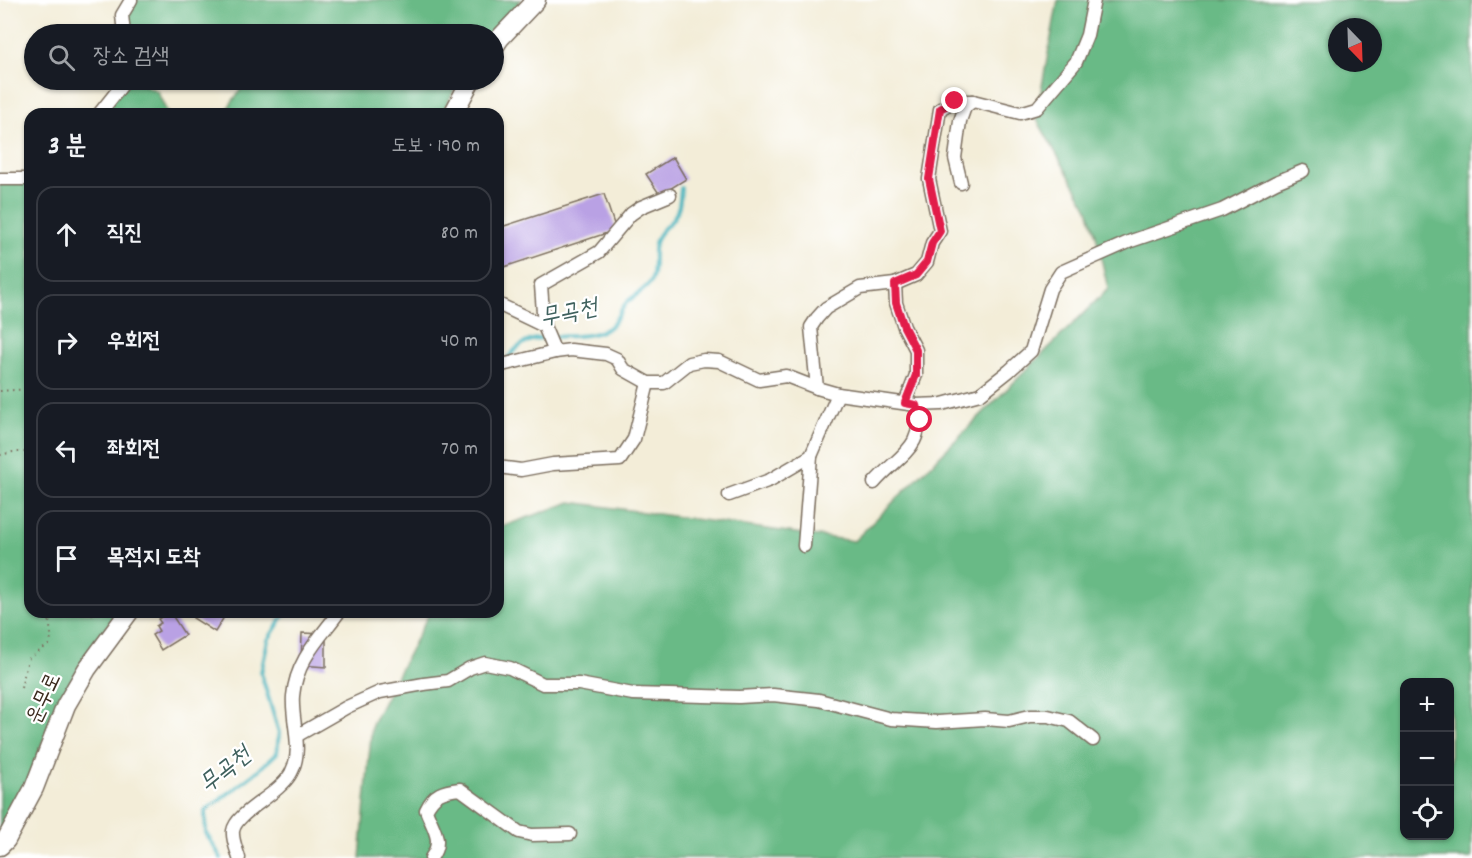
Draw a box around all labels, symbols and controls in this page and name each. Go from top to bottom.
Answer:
north arrow [1328,18,1382,72]
search box [24,24,504,90]
icon: search [45,41,78,74]
text: 장소 검색 [93,42,169,73]
route end [941,87,967,113]
text: 3 분 [48,129,86,166]
text: 도보 · 190 m [391,133,480,161]
icon: ahead [50,218,83,251]
text: 직진 [107,219,142,250]
text: 80 m [441,220,478,248]
water label: 무곡천 [537,291,603,337]
icon: right [50,326,83,359]
text: 우회전 [107,327,160,358]
text: 40 m [440,328,478,356]
route start [906,406,932,432]
icon: left [50,434,83,467]
text: 좌회전 [107,435,160,466]
text: 70 m [441,436,478,464]
icon: arrive [50,542,83,575]
text: 목적지 도착 [107,543,201,574]
street label: 운무로 [20,668,70,730]
map controls [1400,678,1454,840]
button: + [1400,678,1454,732]
button: − [1400,732,1454,786]
water label: 무곡천 [193,738,261,802]
button: locate [1400,786,1454,840]

